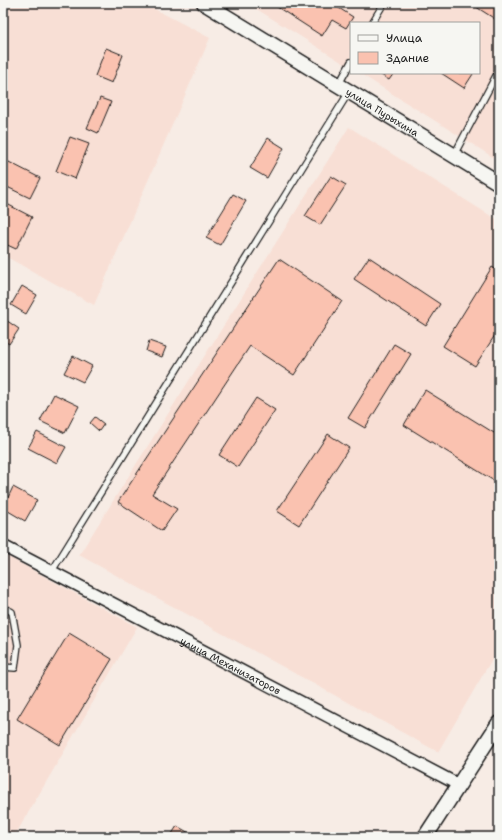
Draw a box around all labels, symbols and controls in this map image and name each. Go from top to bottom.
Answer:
legend [350,22,480,74]
text: Улица [386,30,423,46]
text: Здание [386,50,430,66]
street label: улица Пурыхина [343,85,422,140]
street label: улица Механизаторов [178,634,283,697]

